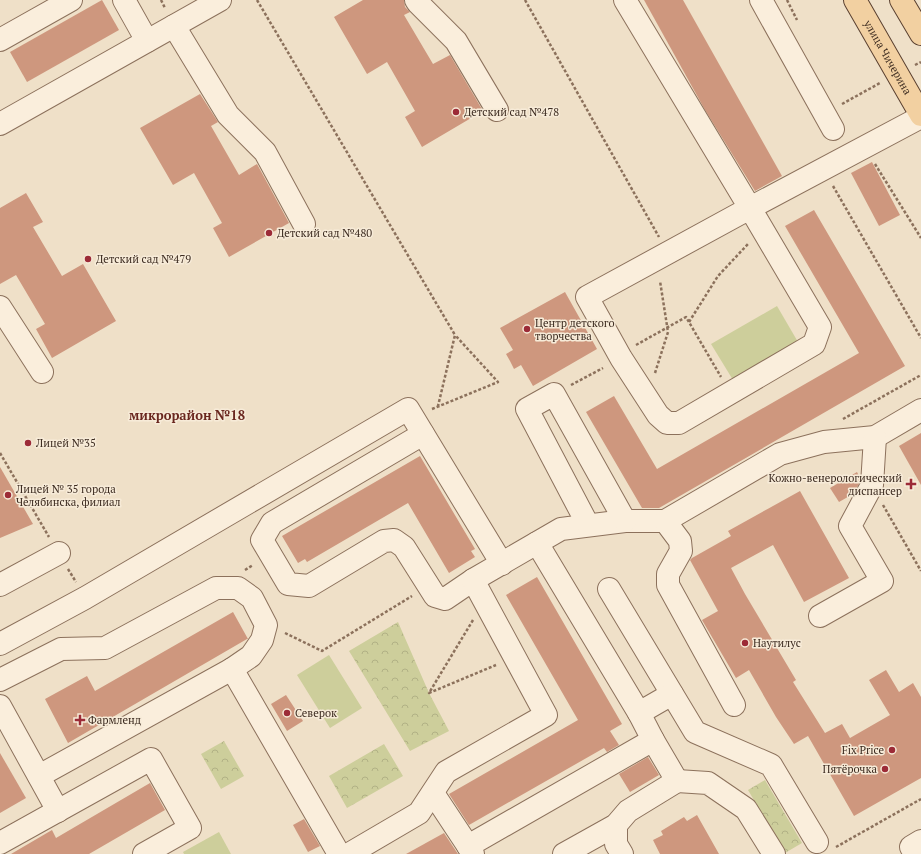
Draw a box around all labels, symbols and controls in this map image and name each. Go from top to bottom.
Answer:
street label: улица Чичерина [860,17,915,97]
place label: Детский сад №478 [464,105,559,119]
marker: Детский сад №478 [451,107,461,117]
place label: Детский сад №480 [277,226,372,240]
marker: Детский сад №480 [264,228,274,238]
place label: Детский сад №479 [96,252,191,266]
marker: Детский сад №479 [83,254,93,264]
place label: Центр детского творчества [535,316,615,343]
marker: Центр детского творчества [522,324,532,334]
district label: микрорайон №18 [129,406,245,424]
place label: Лицей №35 [35,436,96,450]
marker: Лицей №35 [23,438,33,448]
place label: Кожно-венерологический диспансер [769,471,902,498]
marker: Кожно-венерологический диспансер [905,478,917,490]
place label: Лицей № 35 города Челябинска, филиал [15,482,120,509]
marker: Лицей № 35 города Челябинска, филиал [3,490,13,500]
place label: Наутилус [753,636,801,650]
marker: Наутилус [740,638,750,648]
place label: Северок [295,706,337,720]
marker: Северок [282,708,292,718]
place label: Фармленд [88,713,141,727]
marker: Фармленд [75,715,85,725]
place label: Fix Price [842,743,884,757]
marker: Fix Price [887,745,897,755]
place label: Пятёрочка [823,762,877,776]
marker: Пятёрочка [880,764,890,774]

